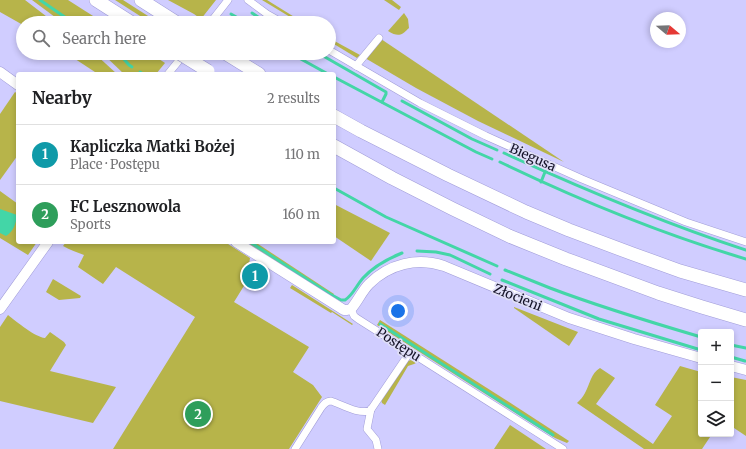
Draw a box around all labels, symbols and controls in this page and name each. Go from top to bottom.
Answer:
north arrow [650,12,686,48]
search box [16,16,336,60]
icon: search [30,27,52,49]
text: Search here [62,29,146,48]
text: Nearby [32,87,92,109]
text: 2 results [267,90,320,107]
text: Kapliczka Matki Bożej [70,137,235,156]
street label: Biegusa [507,140,559,175]
text: 1 [42,146,48,163]
text: 110 m [285,146,320,163]
text: Place · Postępu [70,156,160,173]
text: FC Lesznowola [70,197,181,216]
text: 2 [41,206,49,223]
text: 160 m [282,206,320,223]
text: Sports [70,216,111,233]
pin: 1 [242,261,268,291]
street label: Złocieni [491,280,545,315]
your location [388,301,408,321]
street label: Postępu [373,324,424,365]
map controls [698,329,734,437]
button: + [698,329,734,365]
button: − [698,365,734,401]
pin: 2 [185,399,211,429]
button: layers [698,401,734,437]

